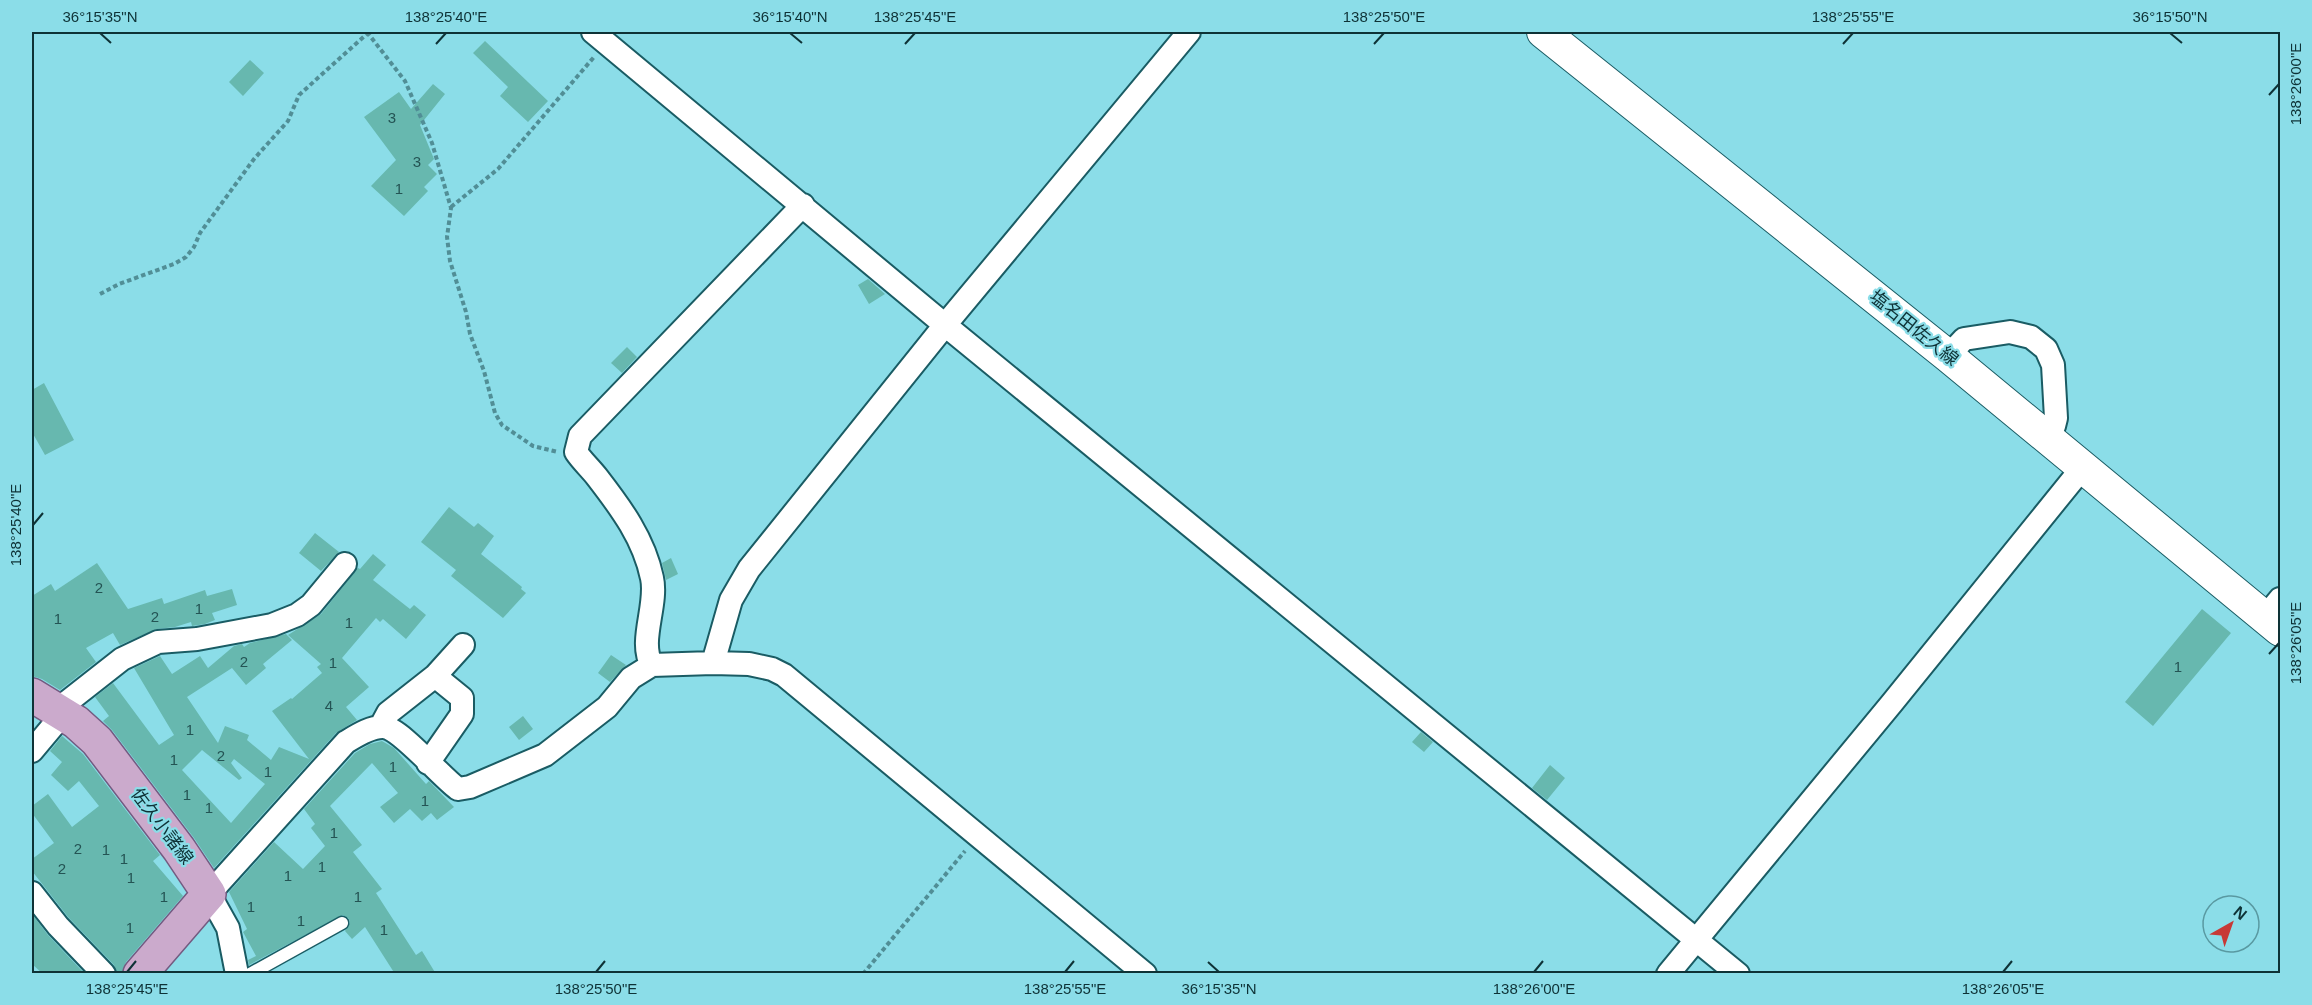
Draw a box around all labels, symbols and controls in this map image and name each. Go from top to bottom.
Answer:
text: 36°15'35"N [62,8,138,25]
text: 138°25'40"E [405,8,487,25]
text: 36°15'40"N [752,8,828,25]
text: 138°25'45"E [874,8,956,25]
text: 138°25'50"E [1343,8,1425,25]
text: 138°25'55"E [1812,8,1894,25]
text: 36°15'50"N [2132,8,2208,25]
text: 138°26'00"E [2287,43,2304,125]
house number: 3 [388,109,396,126]
house number: 3 [413,153,421,170]
house number: 1 [395,180,403,197]
street label: 塩名田佐久線 [1866,286,1962,370]
text: 138°25'40"E [7,484,24,566]
house number: 2 [95,579,103,596]
house number: 1 [195,600,203,617]
text: 138°26'05"E [2287,602,2304,684]
house number: 2 [151,608,159,625]
house number: 1 [54,610,62,627]
house number: 1 [345,614,353,631]
house number: 2 [240,653,248,670]
house number: 1 [329,654,337,671]
house number: 1 [2174,658,2182,675]
house number: 4 [325,697,333,714]
house number: 1 [186,721,194,738]
house number: 2 [217,747,225,764]
house number: 1 [170,751,178,768]
house number: 1 [389,758,397,775]
house number: 1 [264,763,272,780]
street label: 佐久小諸線 [127,784,197,868]
house number: 1 [183,786,191,803]
house number: 1 [421,792,429,809]
house number: 1 [205,799,213,816]
house number: 1 [330,824,338,841]
house number: 2 [74,840,82,857]
house number: 1 [102,841,110,858]
house number: 1 [120,850,128,867]
house number: 1 [318,858,326,875]
house number: 2 [58,860,66,877]
house number: 1 [284,867,292,884]
house number: 1 [127,869,135,886]
house number: 1 [160,888,168,905]
house number: 1 [354,888,362,905]
north arrow [2201,894,2261,954]
house number: 1 [247,898,255,915]
text: N [2230,903,2250,923]
house number: 1 [297,912,305,929]
house number: 1 [126,919,134,936]
house number: 1 [380,921,388,938]
text: 138°25'45"E [86,980,168,997]
text: 138°25'50"E [555,980,637,997]
text: 138°25'55"E [1024,980,1106,997]
text: 36°15'35"N [1181,980,1257,997]
text: 138°26'00"E [1493,980,1575,997]
text: 138°26'05"E [1962,980,2044,997]

